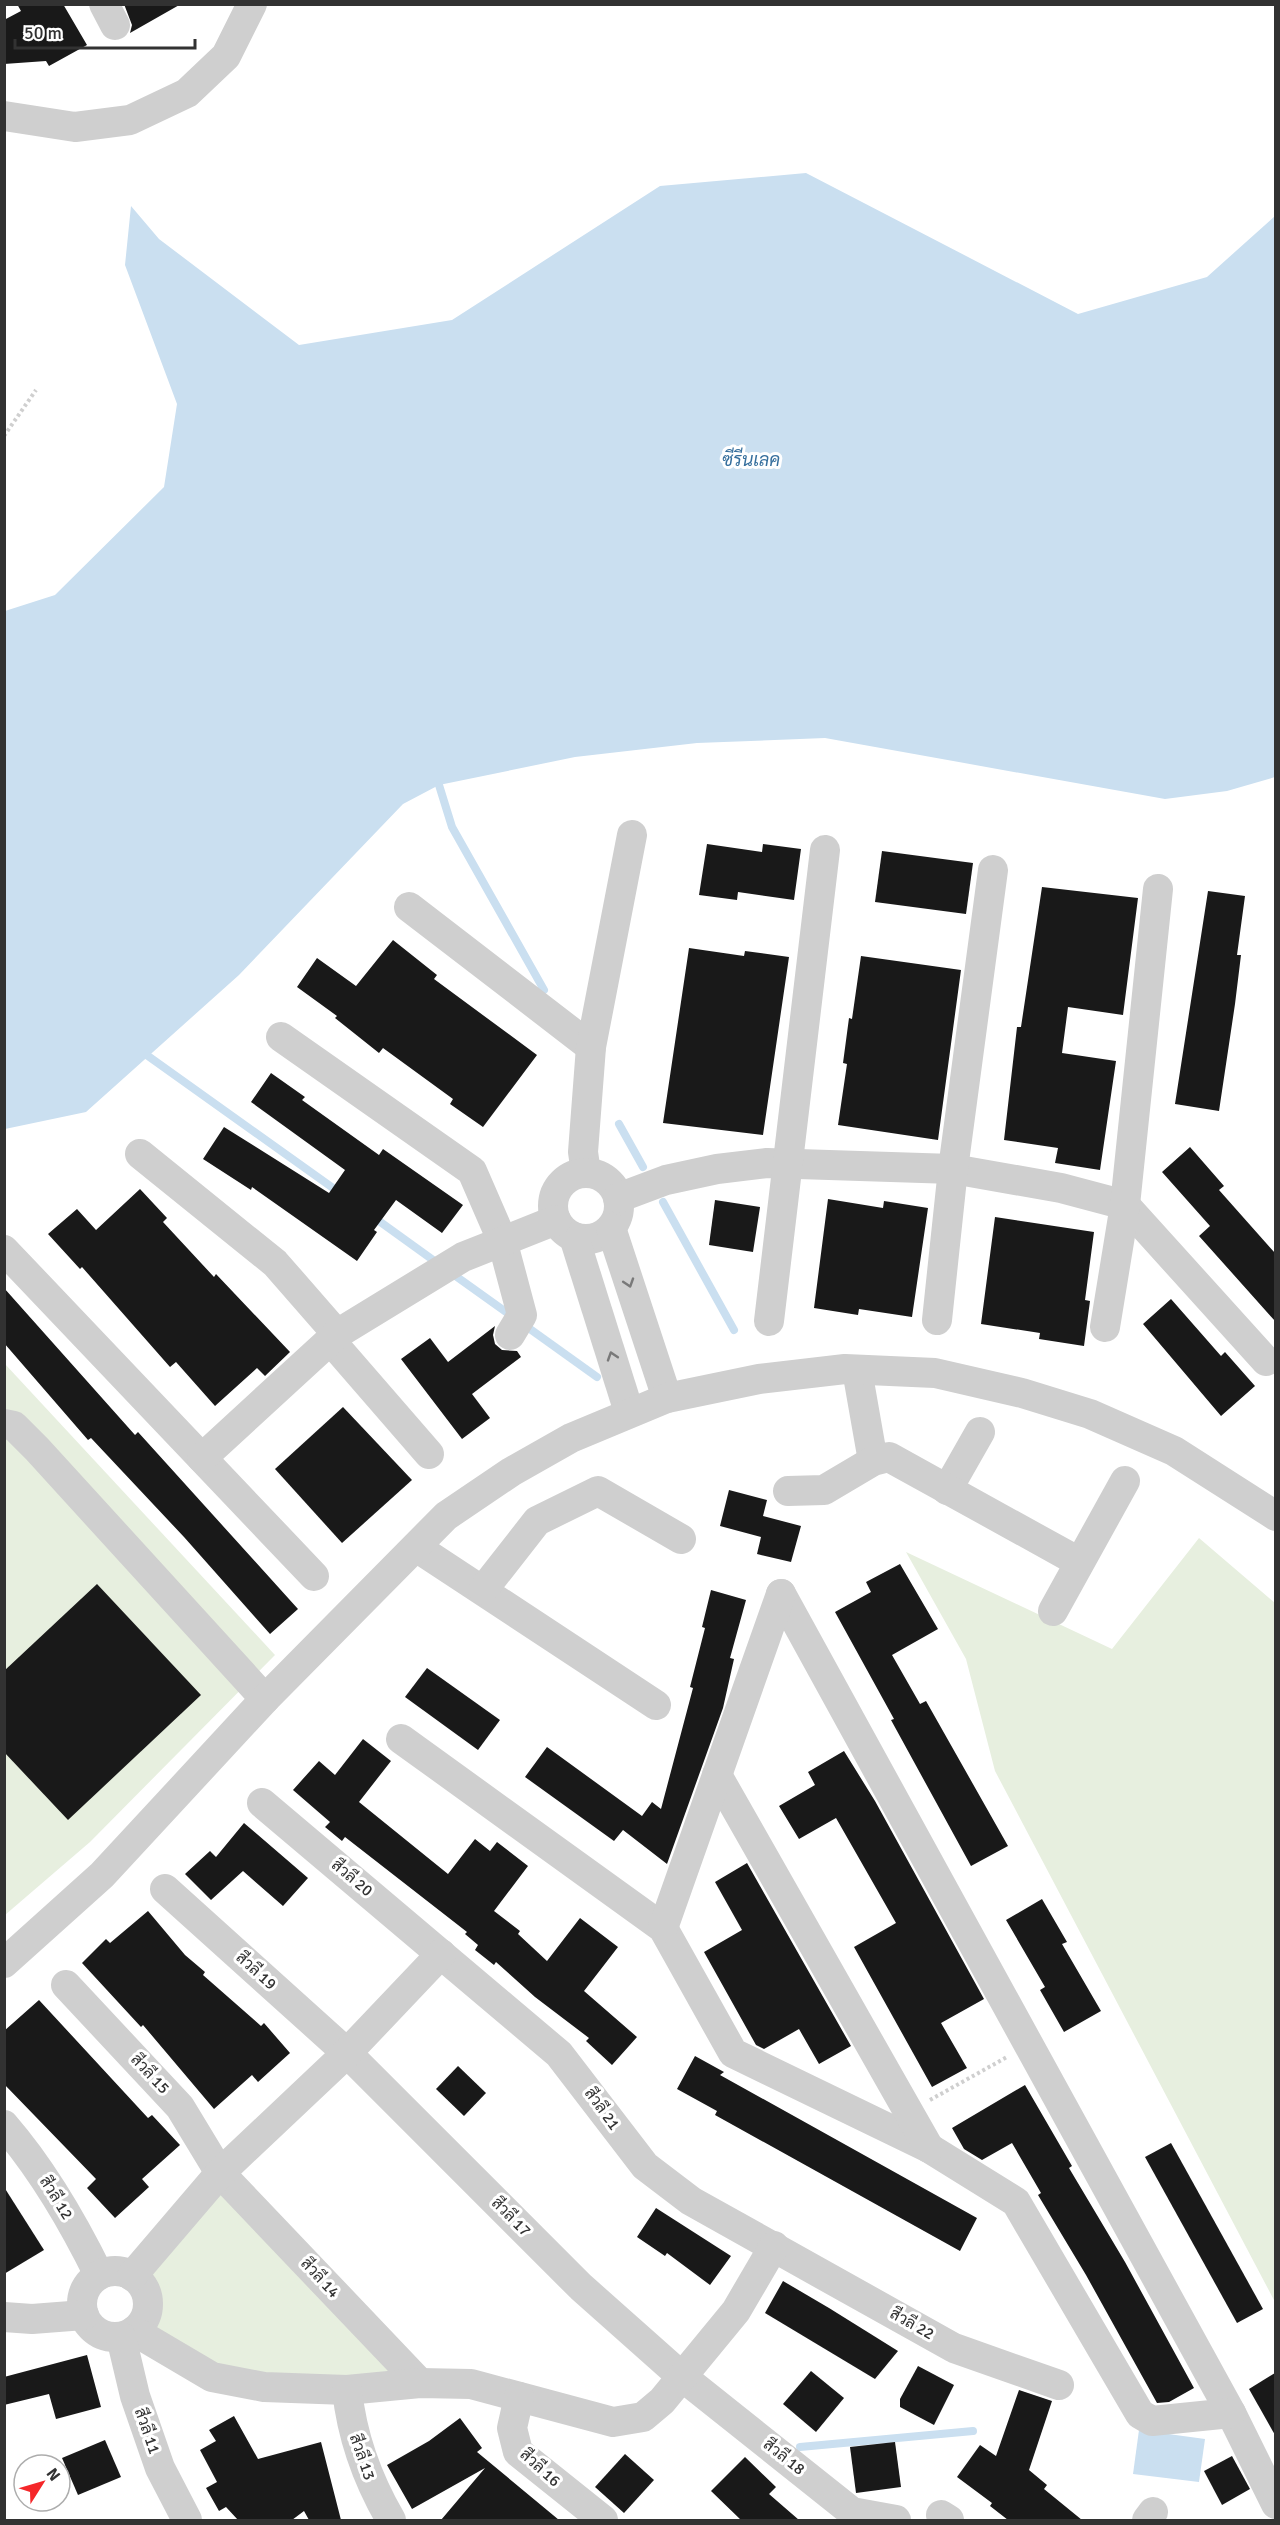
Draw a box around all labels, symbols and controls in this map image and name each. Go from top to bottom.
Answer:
scale bar [15,12,195,50]
text: 50 m [24,22,62,44]
water label: ซีรีนเลค [722,447,780,471]
one-way arrow [622,1277,634,1288]
one-way arrow [606,1351,619,1362]
street label: สีวลี 20 [327,1854,378,1901]
street label: สีวลี 19 [232,1946,282,1994]
street label: สีวลี 15 [126,2048,175,2098]
street label: สีวลี 21 [580,2083,626,2134]
street label: สีวลี 12 [35,2171,79,2223]
street label: สีวลี 17 [487,2192,536,2241]
street label: สีวลี 14 [296,2252,345,2302]
street label: สีวลี 22 [886,2302,939,2344]
street label: สีวลี 11 [130,2405,166,2457]
street label: สีวลี 13 [345,2431,381,2483]
street label: สีวลี 18 [759,2433,810,2480]
street label: สีวลี 16 [516,2443,566,2491]
north arrow [12,2453,72,2513]
text: N [42,2464,65,2485]

